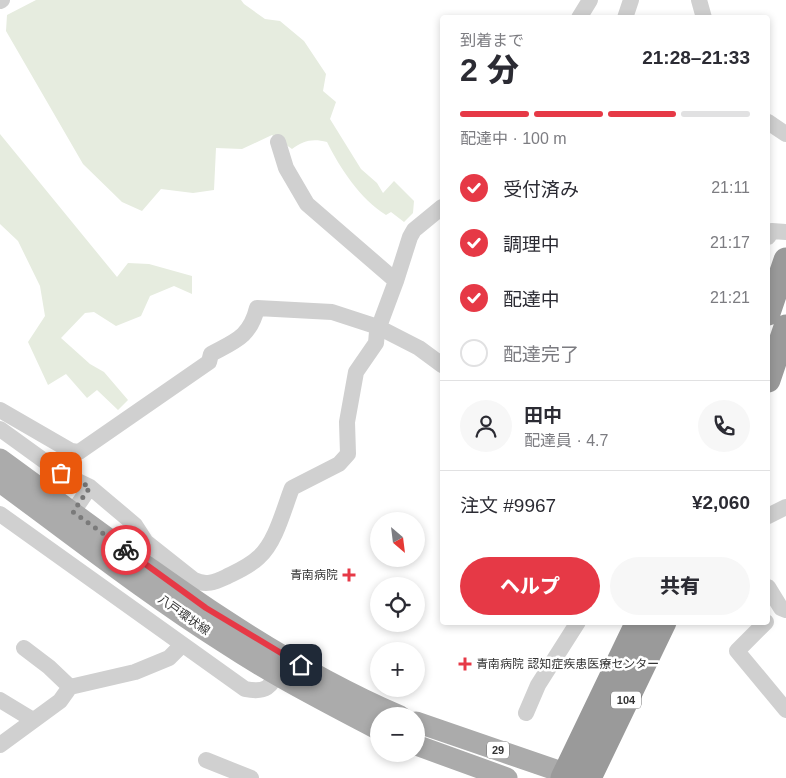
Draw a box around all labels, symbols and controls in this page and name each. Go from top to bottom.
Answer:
text: 到着まで [460,32,524,49]
text: 21:28–21:33 [642,47,750,68]
text: 2 分 [460,52,519,88]
text: 配達中 · 100 m [460,130,567,147]
icon: check [460,174,488,202]
text: 受付済み [503,179,579,200]
text: 21:11 [711,179,750,196]
icon: check [460,229,488,257]
text: 調理中 [503,234,560,255]
text: 21:17 [710,234,750,251]
icon: check [460,284,488,312]
text: 配達中 [503,289,560,310]
text: 21:21 [710,289,750,306]
text: 配達完了 [503,344,579,365]
button: person [460,400,512,452]
button: phone [698,400,750,452]
text: 田中 [524,405,562,426]
text: 配達員 · 4.7 [524,432,608,449]
pin [40,452,82,494]
icon: bag [47,459,75,487]
text: ¥2,060 [692,492,750,513]
text: 注文 #9967 [460,495,556,516]
north arrow [370,512,425,568]
map controls [370,512,425,762]
courier [101,525,151,575]
icon: bike [112,536,140,564]
button: ヘルプ [460,557,600,615]
button: 共有 [610,557,750,615]
place label: 青南病院 [290,568,338,582]
marker: 青南病院 [342,568,356,582]
button: locate [370,577,425,632]
street label: 八戸環状線 [155,592,213,638]
button: + [370,642,425,697]
pin [280,644,322,686]
icon: home [287,651,315,679]
marker: 青南病院 認知症疾患医療センター [458,657,472,671]
place label: 青南病院 認知症疾患医療センター [476,657,659,671]
road number: 104 [611,692,641,708]
button: − [370,707,425,762]
road number: 29 [487,742,509,758]

